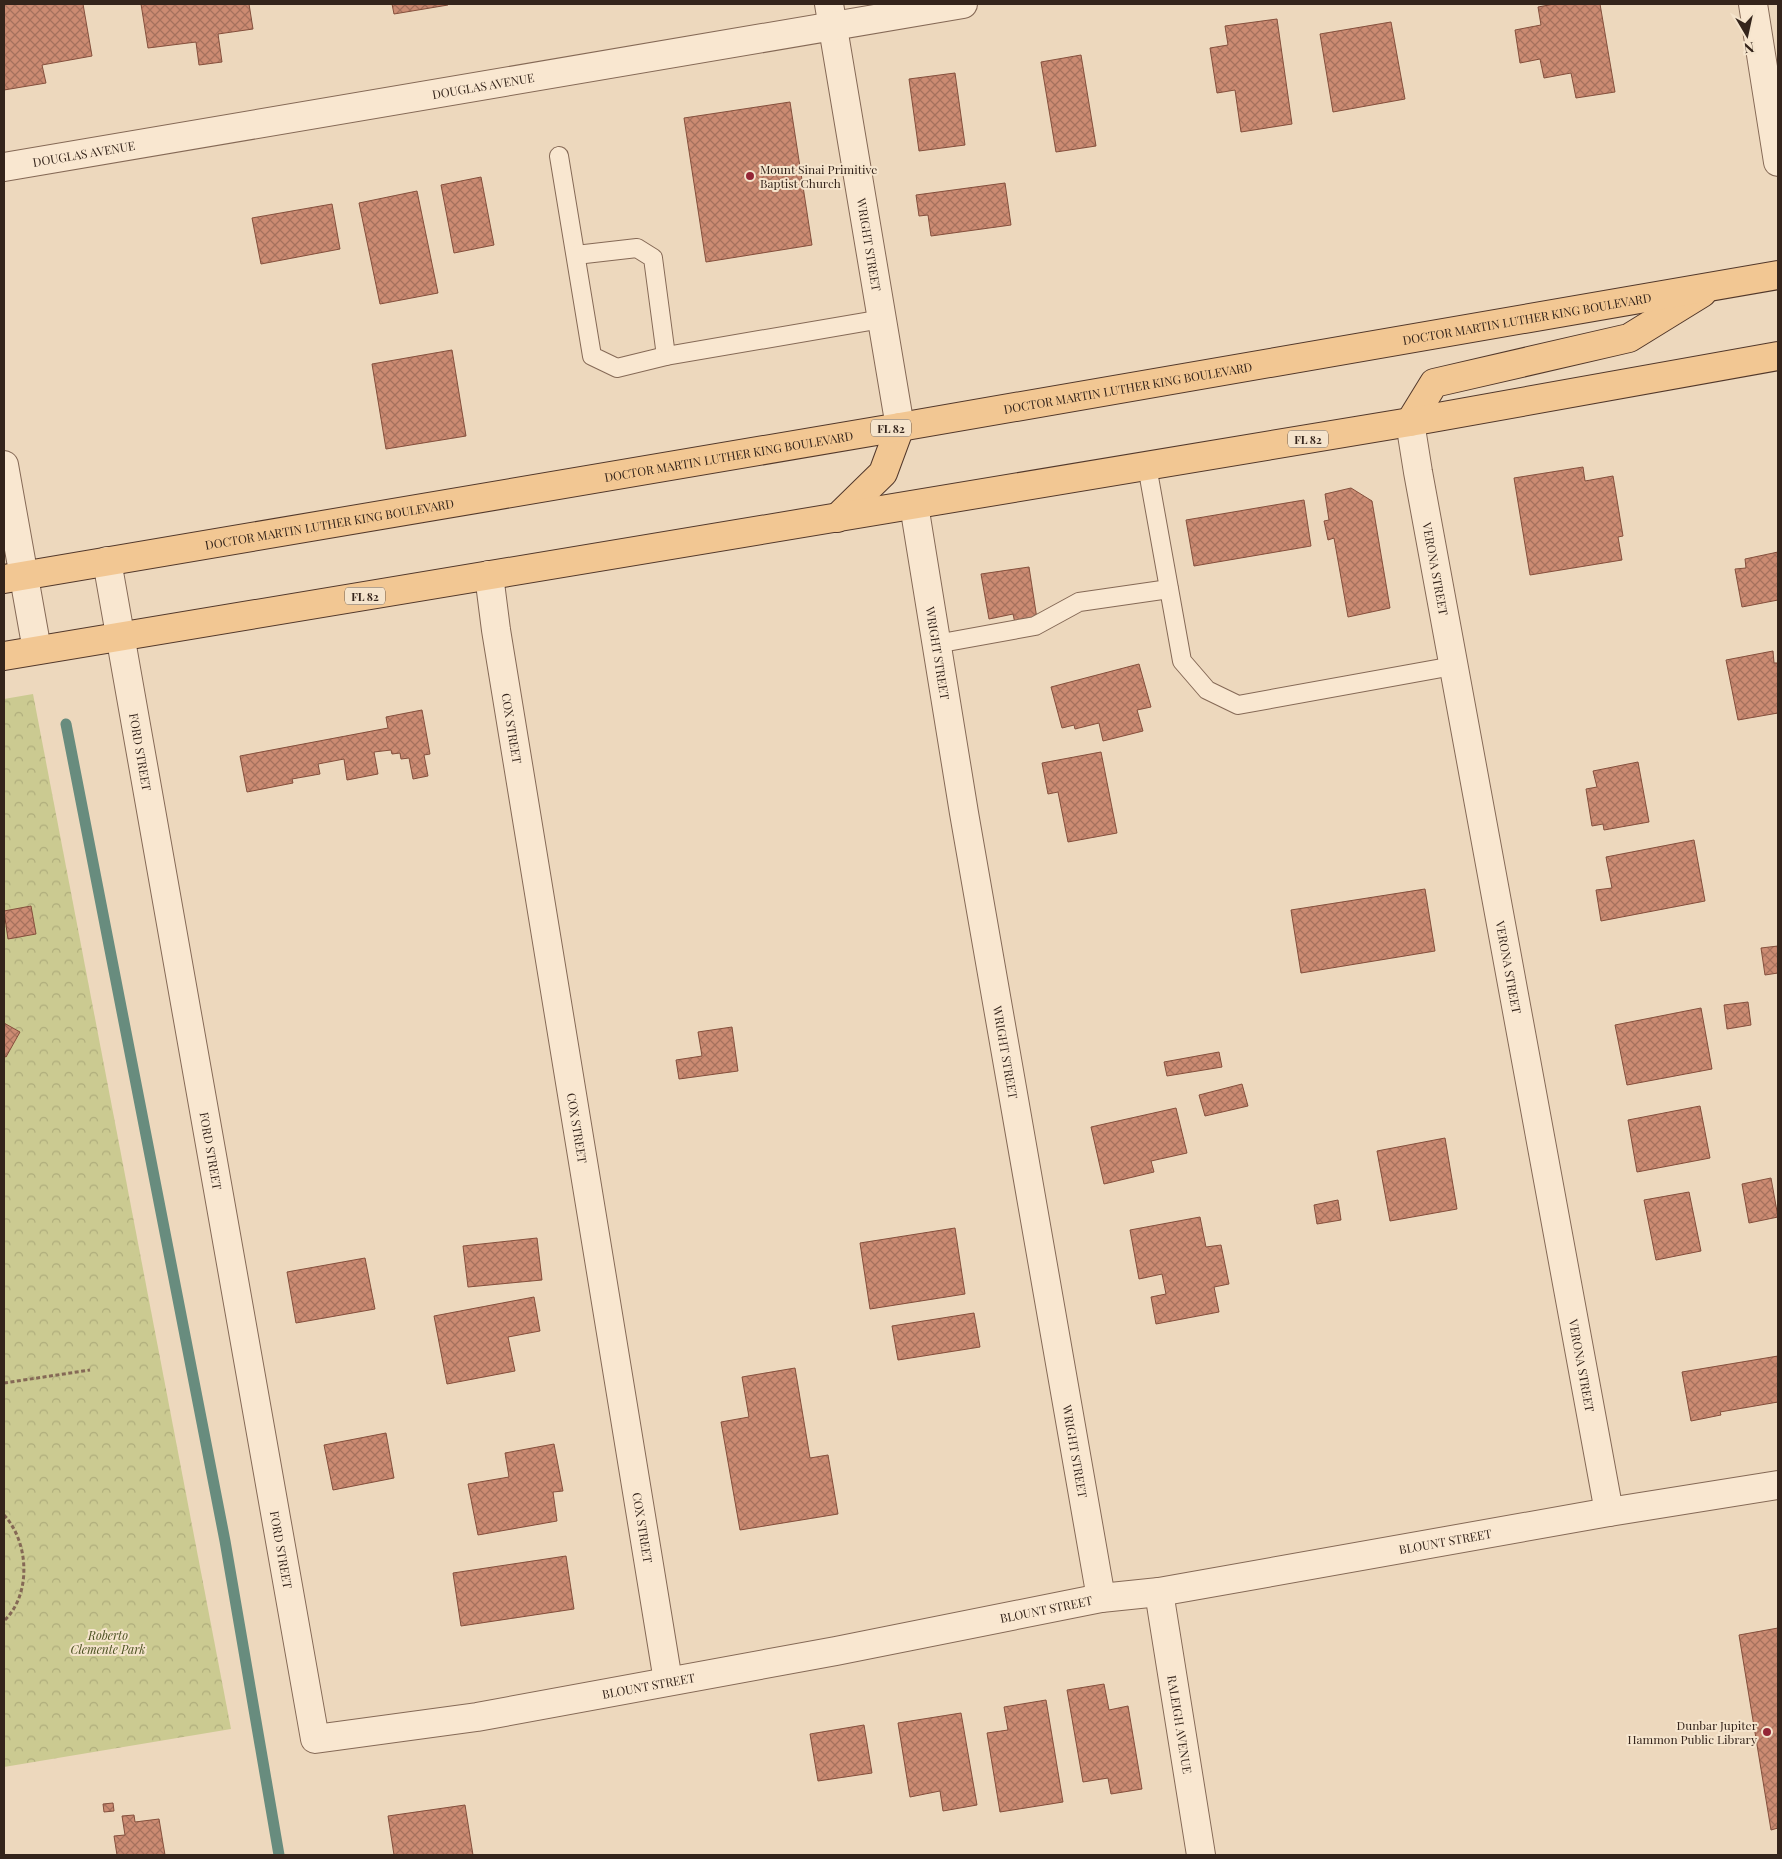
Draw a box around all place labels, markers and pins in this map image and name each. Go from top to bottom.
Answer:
place label: Mount Sinai Primitive Baptist Church [760,161,877,191]
marker: Mount Sinai Primitive Baptist Church [744,170,756,182]
place label: Dunbar Jupiter Hammon Public Library [1628,1717,1758,1747]
marker: Dunbar Jupiter Hammon Public Library [1761,1726,1773,1738]

